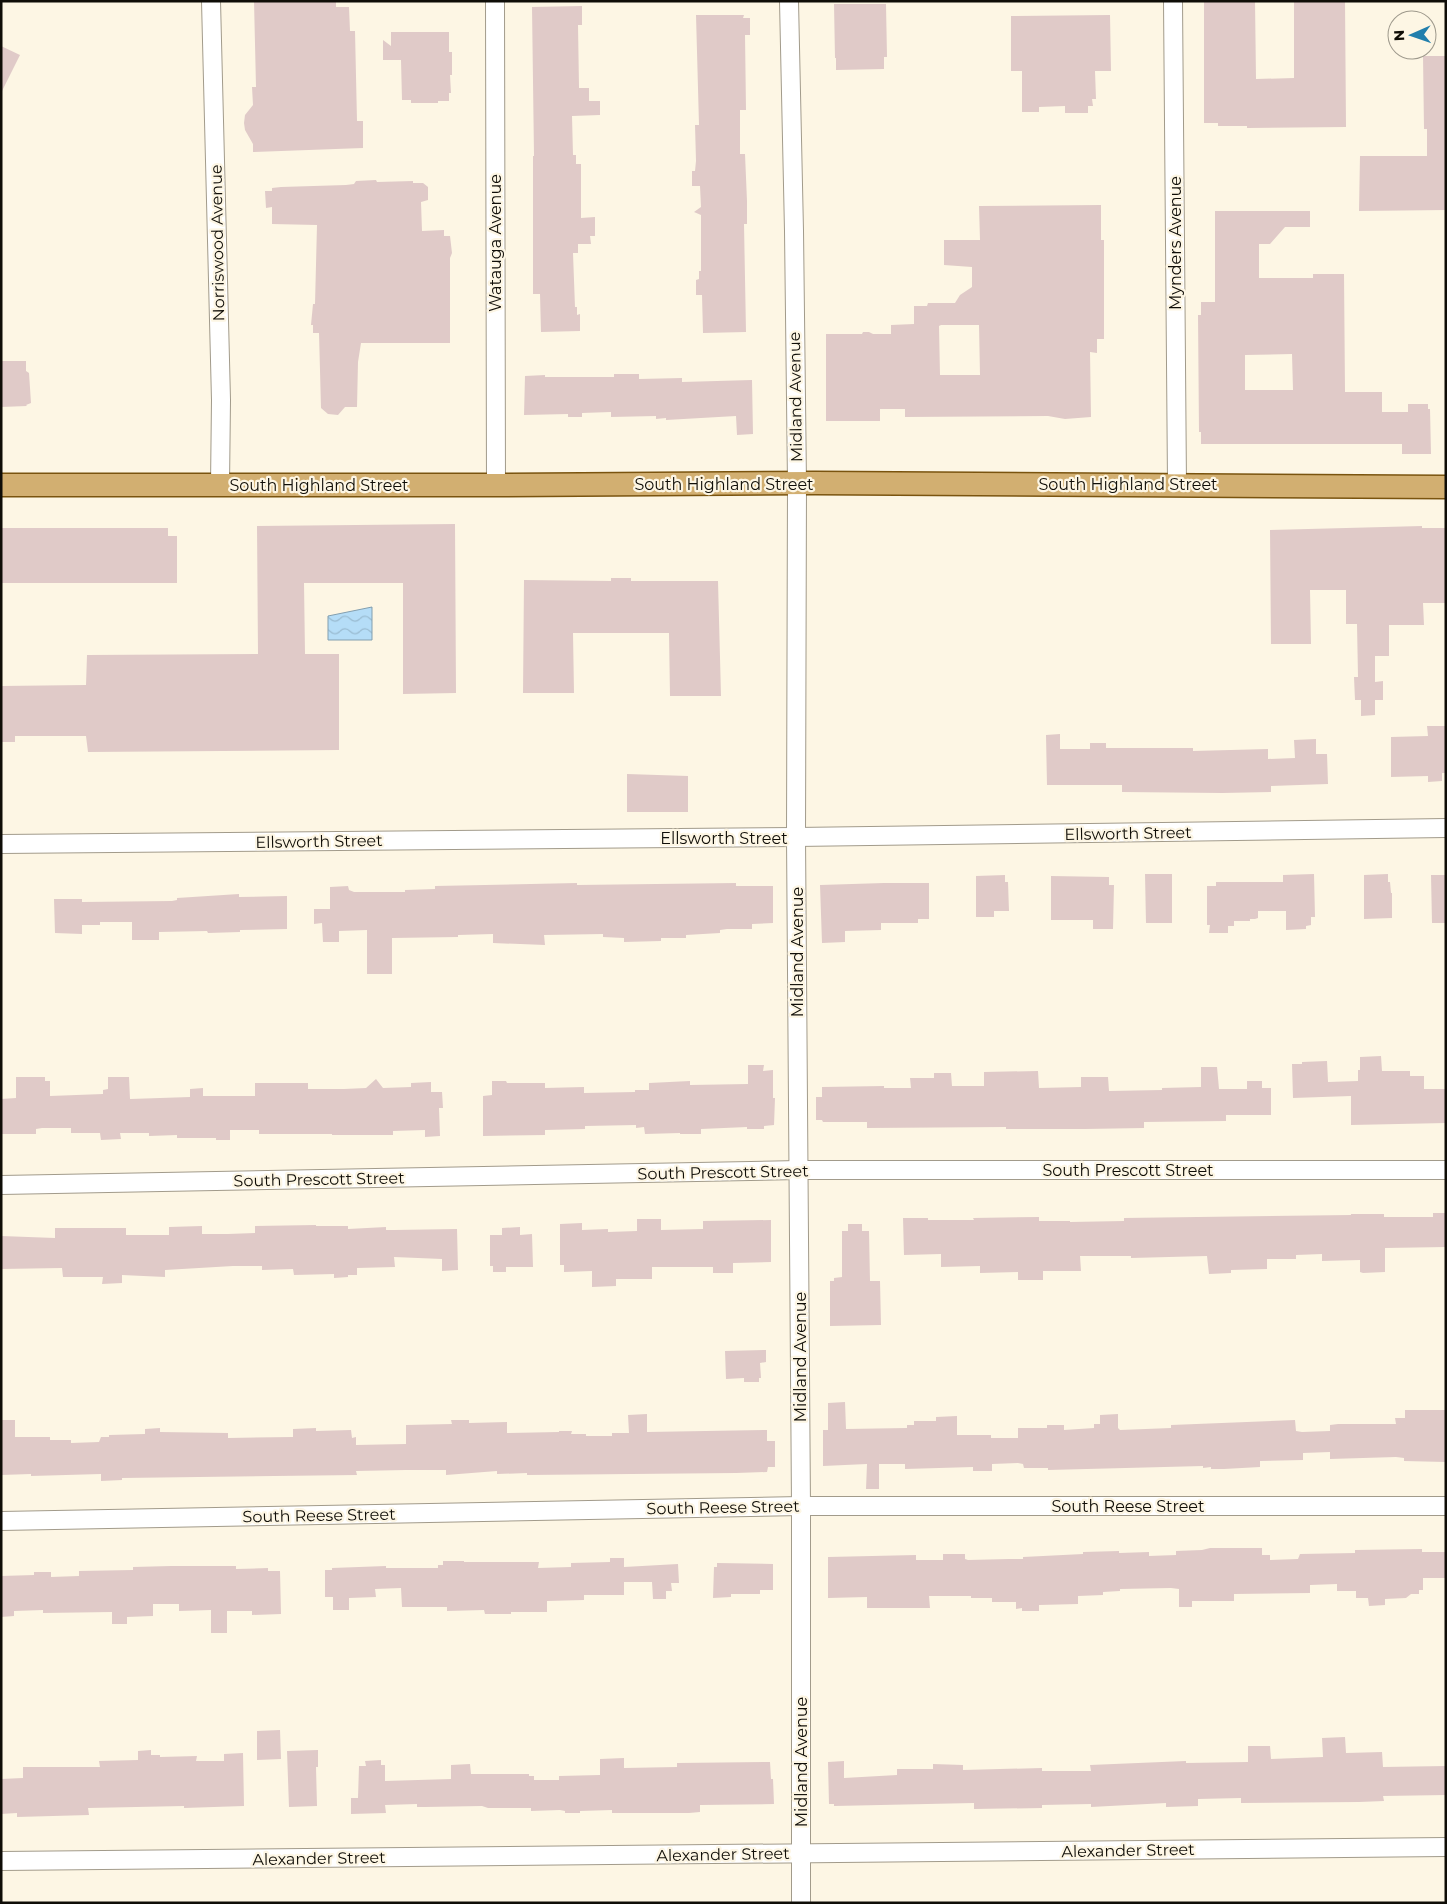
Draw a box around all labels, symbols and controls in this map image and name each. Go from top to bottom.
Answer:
north arrow [1387,10,1437,60]
text: N [1390,29,1408,41]
street label: Norriswood Avenue [207,164,228,322]
street label: Watauga Avenue [486,174,505,312]
street label: Mynders Avenue [1166,176,1185,310]
street label: Midland Avenue [785,332,806,462]
street label: South Highland Street [634,475,814,494]
street label: South Highland Street [1038,475,1218,494]
street label: South Highland Street [229,476,409,495]
street label: Ellsworth Street [1064,823,1192,844]
street label: Ellsworth Street [660,829,788,848]
street label: Ellsworth Street [255,831,383,852]
street label: Midland Avenue [788,887,807,1017]
street label: South Prescott Street [637,1161,809,1183]
street label: South Prescott Street [1042,1161,1214,1180]
street label: South Prescott Street [233,1168,405,1190]
street label: Midland Avenue [791,1292,810,1422]
street label: South Reese Street [646,1497,800,1518]
street label: South Reese Street [1051,1497,1205,1516]
street label: South Reese Street [242,1505,396,1526]
street label: Midland Avenue [792,1697,811,1827]
street label: Alexander Street [1061,1840,1195,1861]
street label: Alexander Street [656,1844,790,1865]
street label: Alexander Street [252,1848,386,1869]

